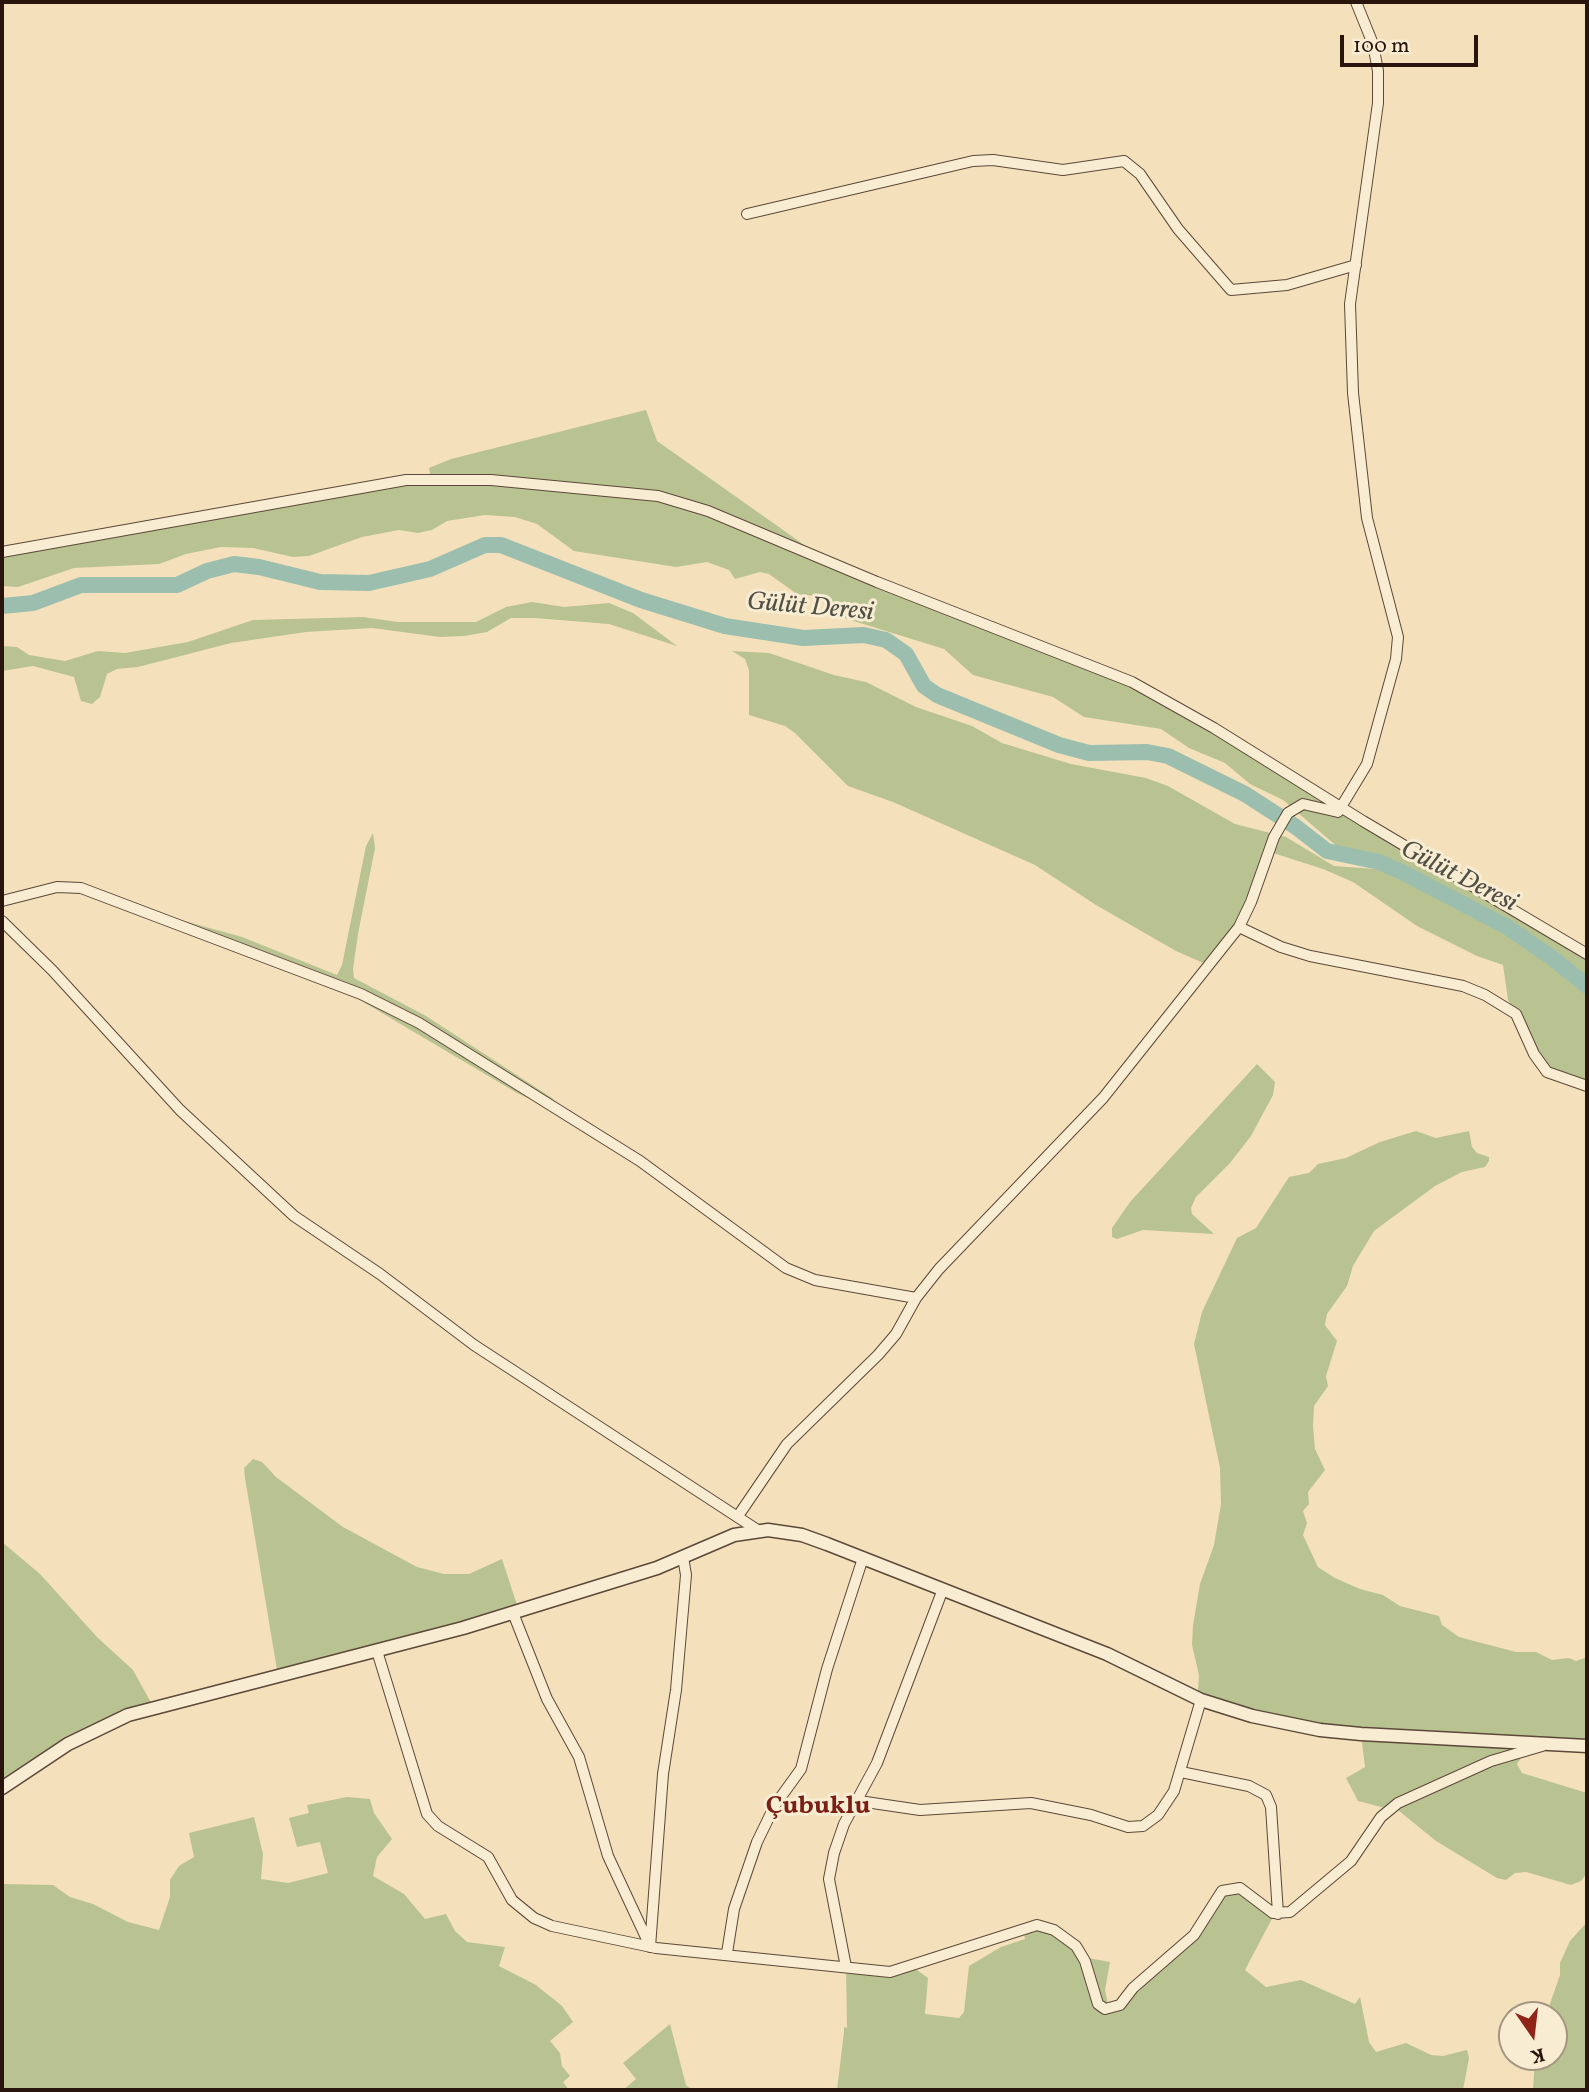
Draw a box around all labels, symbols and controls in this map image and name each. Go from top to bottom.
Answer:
scale bar [1344,21,1482,65]
text: 100 m [1353,32,1410,61]
water label: Gülüt Deresi [746,588,874,630]
water label: Gülüt Deresi [1395,835,1521,921]
district label: Çubuklu [766,1792,870,1824]
north arrow [1498,2001,1568,2071]
text: K [1528,2040,1547,2069]

